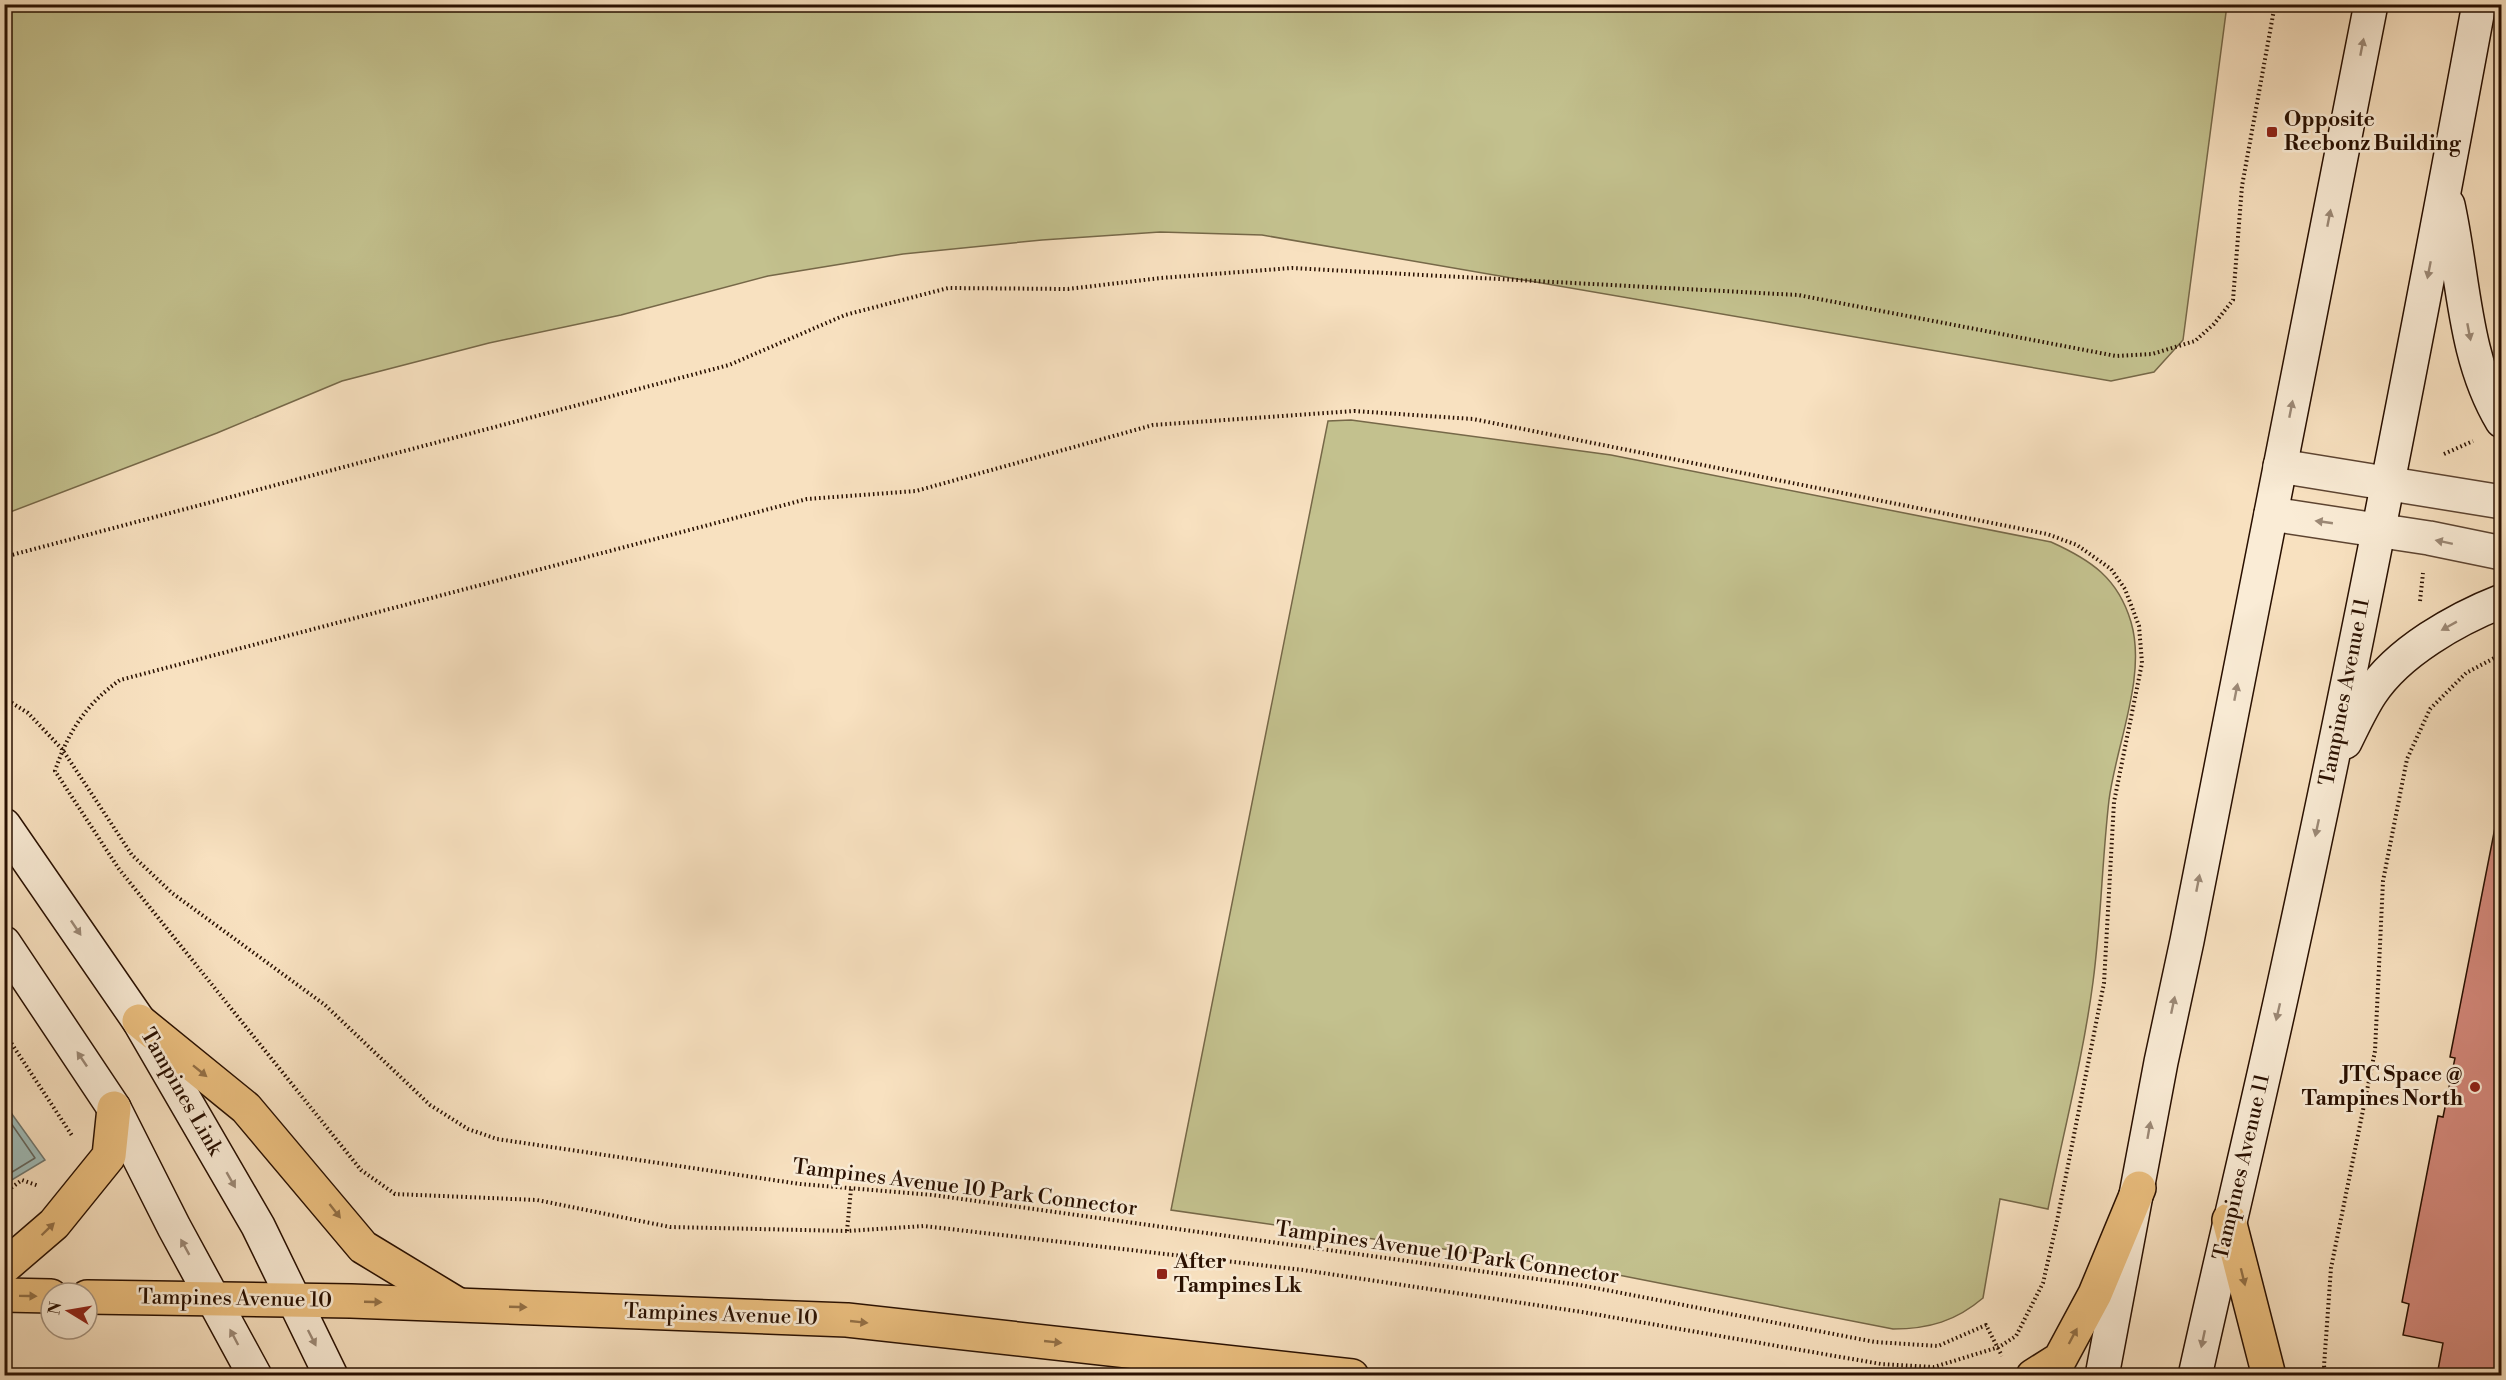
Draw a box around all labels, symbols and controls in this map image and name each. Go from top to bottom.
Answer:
one-way arrow [2358,38,2368,56]
place label: Opposite Reebonz Building [2284,107,2462,157]
marker: Opposite Reebonz Building [2265,125,2279,139]
one-way arrow [2325,208,2334,227]
one-way arrow [2424,261,2433,280]
one-way arrow [2465,323,2474,342]
one-way arrow [2287,399,2296,418]
one-way arrow [2314,517,2333,526]
one-way arrow [2435,536,2454,546]
street label: Tampines Avenue 11 [2314,596,2376,788]
one-way arrow [2441,621,2457,632]
one-way arrow [2232,682,2241,701]
one-way arrow [2312,818,2321,837]
one-way arrow [2194,874,2203,893]
one-way arrow [70,920,81,937]
one-way arrow [2169,996,2179,1014]
one-way arrow [2272,1003,2282,1021]
street label: Tampines Link [134,1024,228,1161]
one-way arrow [77,1051,88,1067]
place label: JTC Space @ Tampines North [2302,1062,2463,1112]
one-way arrow [193,1064,208,1077]
street label: Tampines Avenue 11 [2208,1071,2276,1263]
marker: JTC Space @ Tampines North [2468,1080,2482,1094]
one-way arrow [2145,1120,2154,1139]
street label: Tampines Avenue 10 Park Connector [791,1154,1139,1222]
one-way arrow [226,1172,237,1188]
one-way arrow [328,1204,340,1219]
street label: Tampines Avenue 10 Park Connector [1273,1216,1621,1290]
one-way arrow [41,1222,56,1236]
one-way arrow [181,1239,191,1256]
place label: After Tampines Lk [1173,1249,1303,1299]
marker: After Tampines Lk [1155,1267,1169,1281]
one-way arrow [2239,1268,2249,1286]
north arrow [39,1281,99,1341]
street label: Tampines Avenue 10 [138,1284,332,1314]
one-way arrow [18,1291,37,1301]
one-way arrow [363,1297,382,1306]
street label: Tampines Avenue 10 [624,1299,818,1331]
text: N [44,1300,66,1316]
one-way arrow [508,1302,527,1312]
one-way arrow [850,1317,869,1327]
one-way arrow [2068,1327,2077,1344]
one-way arrow [229,1328,239,1345]
one-way arrow [307,1329,317,1346]
one-way arrow [2198,1330,2207,1349]
one-way arrow [1044,1337,1063,1347]

